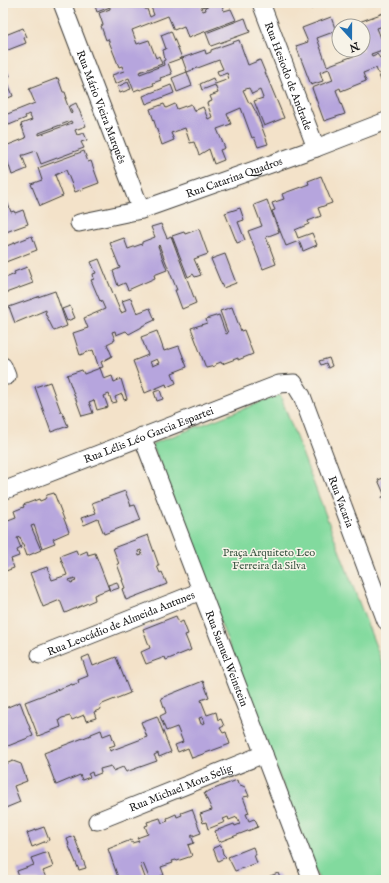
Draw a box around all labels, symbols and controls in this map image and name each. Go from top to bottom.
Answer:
north arrow [331,18,371,58]
street label: Rua Hesiodo de Andrade [261,20,315,132]
text: N [347,38,362,55]
street label: Rua Mário Vieira Marquês [73,48,129,166]
street label: Rua Catarina Quadros [184,154,285,202]
street label: Rua Lélis Léo Garcia Espartei [82,404,216,467]
street label: Rua Vacaria [325,474,357,530]
park label: Praça Arquiteto Leo Ferreira da Silva [223,546,315,573]
street label: Rua Leocádio de Almeida Antunes [45,588,197,659]
street label: Rua Samuel Weinstein [201,609,251,709]
street label: Rua Michael Mota Selig [127,761,236,815]

